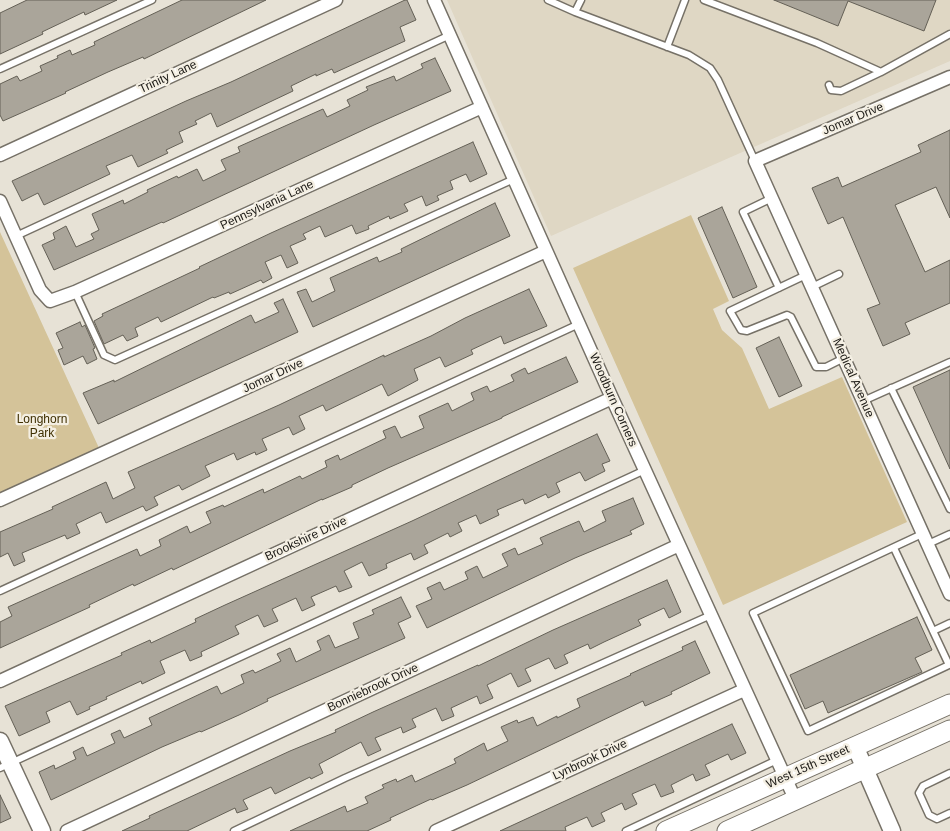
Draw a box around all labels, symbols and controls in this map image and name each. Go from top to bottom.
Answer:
street label: Trinity Lane [137,57,199,97]
street label: Jomar Drive [820,100,886,138]
street label: Pennsylvania Lane [218,177,316,233]
street label: Medical Avenue [829,336,877,420]
street label: Woodburn Corners [586,351,640,449]
street label: Jomar Drive [241,356,305,396]
park label: Longhorn Park [17,413,67,441]
street label: Brookshire Drive [263,514,349,564]
street label: Bonniebrook Drive [325,661,421,715]
street label: Lynbrook Drive [551,737,629,783]
street label: West 15th Street [764,742,852,792]

